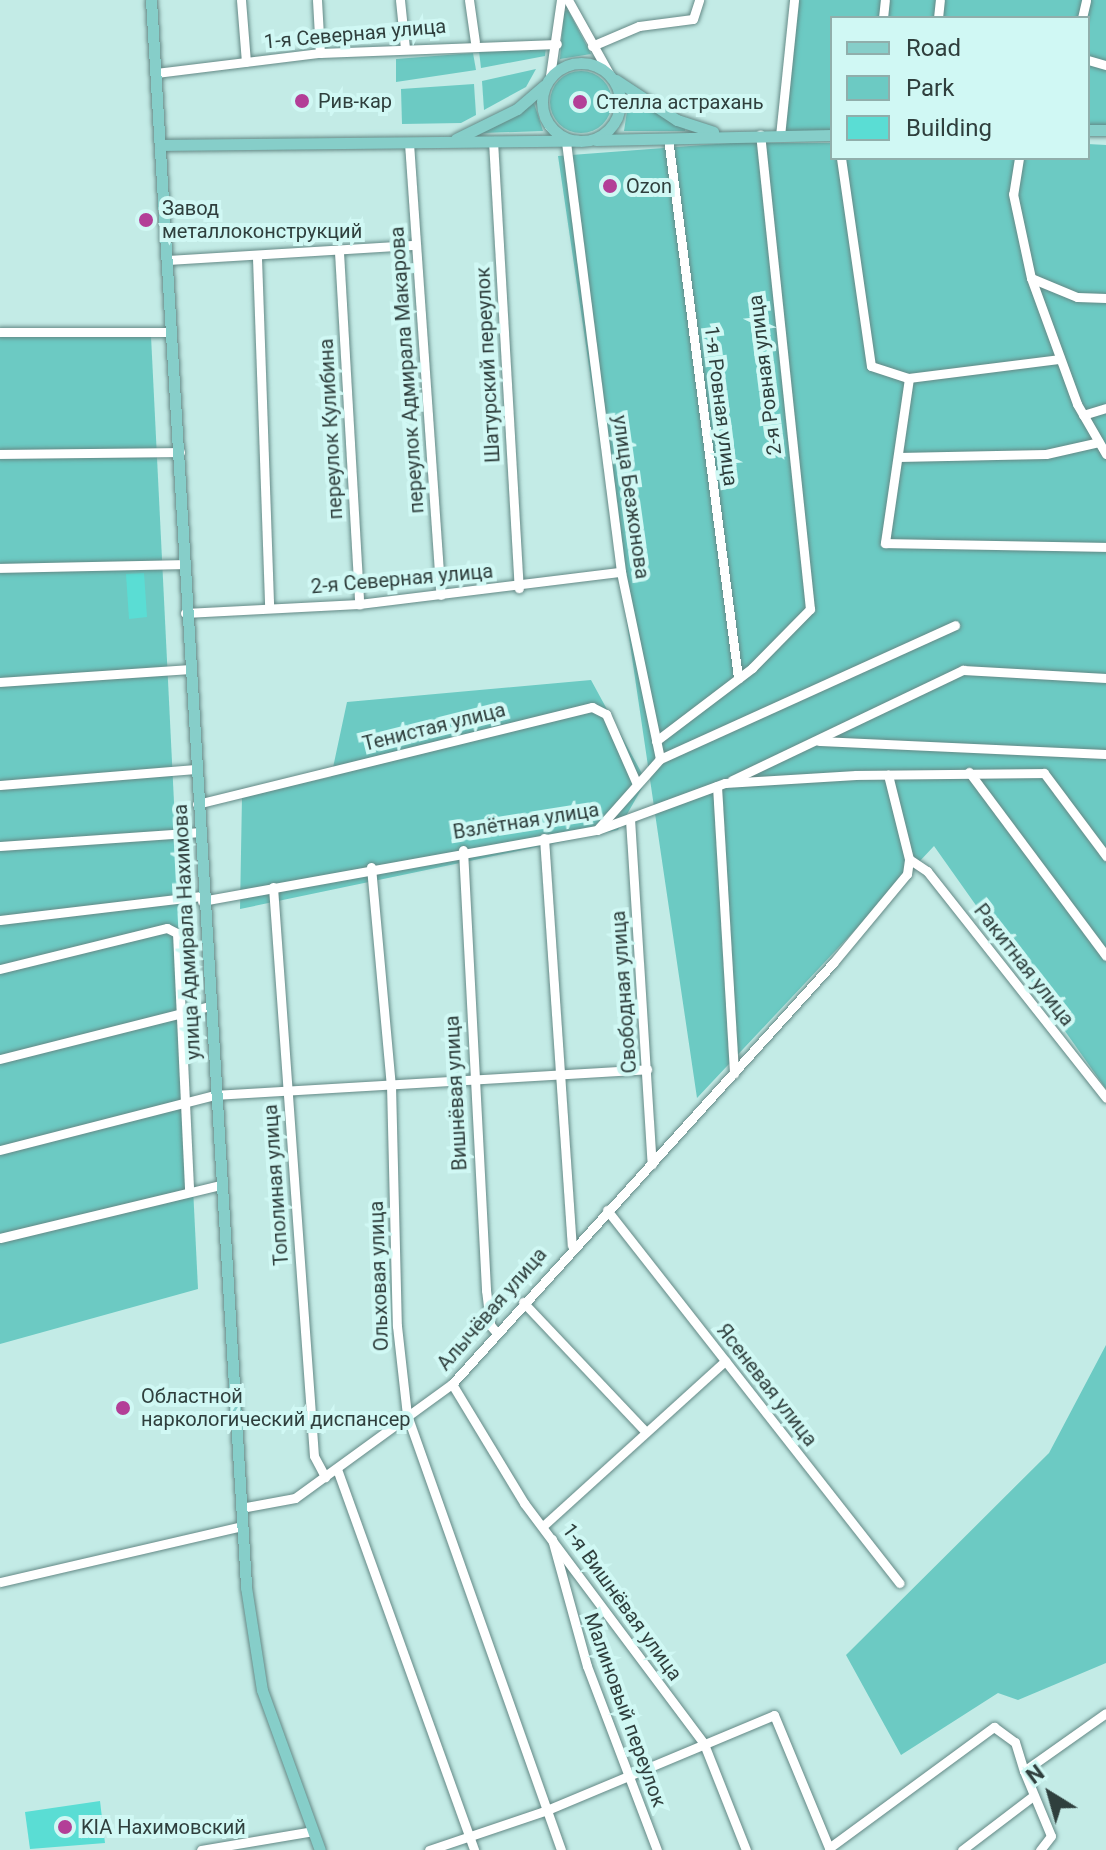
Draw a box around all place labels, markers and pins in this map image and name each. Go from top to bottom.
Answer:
place label: Рив-кар [318,89,392,113]
place label: Стелла астрахань [596,90,764,114]
marker: Рив-кар [293,92,311,110]
marker: Стелла астрахань [571,93,589,111]
place label: Ozon [626,174,672,198]
marker: Ozon [601,177,619,195]
place label: Завод металлоконструкций [162,196,362,243]
marker: Завод металлоконструкций [137,211,155,229]
place label: Областной наркологический диспансер [141,1384,411,1431]
marker: Областной наркологический диспансер [112,1397,134,1419]
place label: KIA Нахимовский [81,1815,246,1839]
marker: KIA Нахимовский [56,1818,74,1836]

